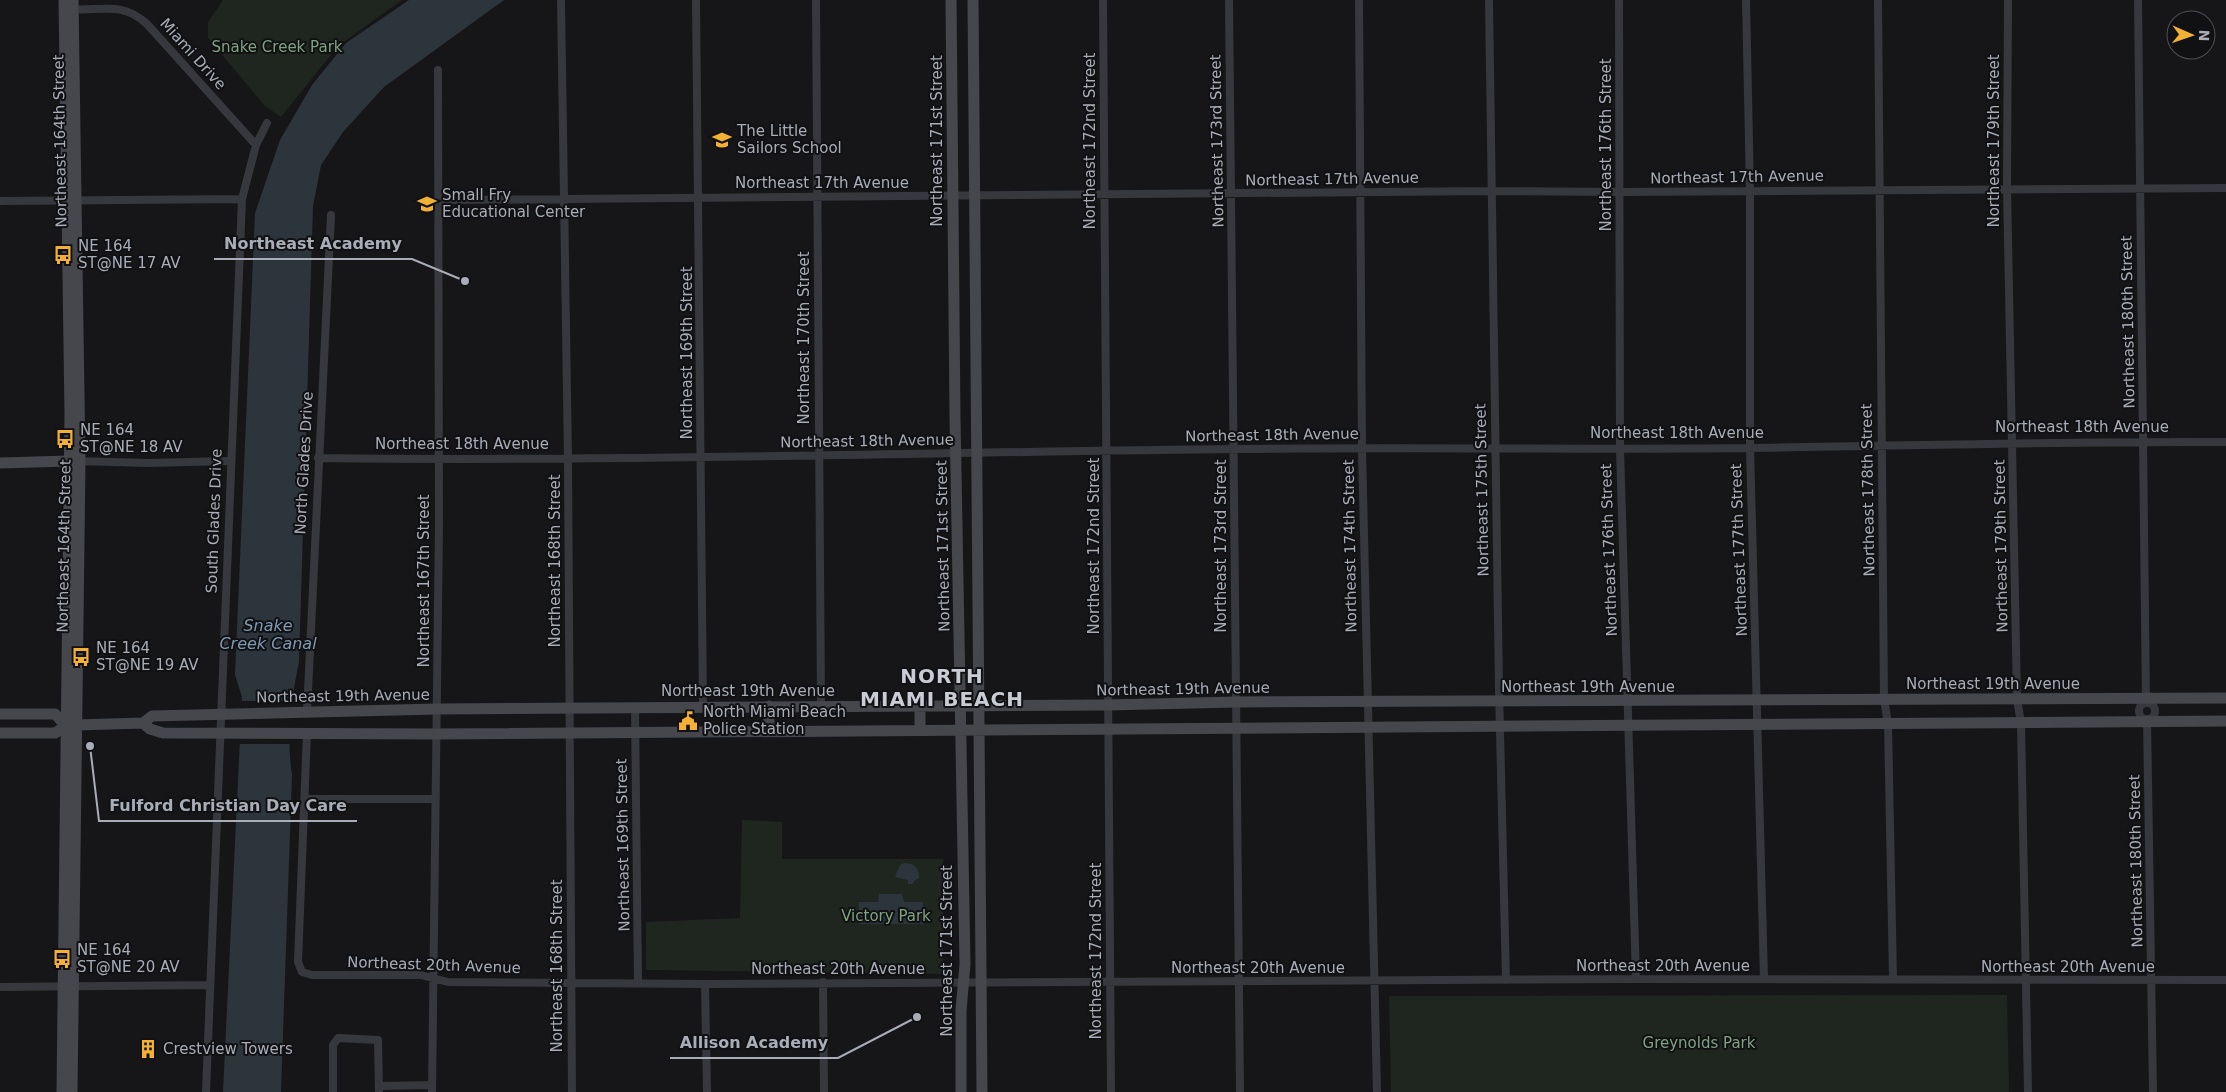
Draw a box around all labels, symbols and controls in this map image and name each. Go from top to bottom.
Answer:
north arrow [2166,10,2216,60]
street label: Miami Drive [156,15,230,93]
text: N [2196,29,2212,42]
park label: Snake Creek Park [211,38,343,56]
street label: Northeast 172nd Street [1081,52,1099,229]
street label: Northeast 164th Street [49,54,71,228]
street label: Northeast 173rd Street [1206,54,1228,228]
street label: Northeast 179th Street [1985,54,2003,228]
street label: Northeast 171st Street [928,55,946,227]
street label: Northeast 176th Street [1597,58,1615,232]
place label: The Little Sailors School [736,122,842,157]
school or university icon: The Little Sailors School [711,129,733,151]
street label: Northeast 17th Avenue [1650,166,1824,188]
street label: Northeast 17th Avenue [1245,168,1419,190]
street label: Northeast 17th Avenue [735,174,909,192]
place label: Small Fry Educational Center [442,186,586,221]
school or university icon: Small Fry Educational Center [416,193,438,215]
callout: Northeast Academy [214,228,412,259]
text: Northeast Academy [224,234,402,253]
street label: Northeast 180th Street [2117,235,2139,409]
place label: NE 164 ST@NE 17 AV [78,237,181,272]
bus stop icon: NE 164 ST@NE 17 AV [52,244,74,266]
street label: Northeast 170th Street [795,251,813,425]
street label: Northeast 169th Street [678,266,696,440]
street label: North Glades Drive [291,391,317,535]
street label: Northeast 175th Street [1471,403,1493,577]
street label: Northeast 178th Street [1857,403,1879,577]
street label: Northeast 18th Avenue [1995,418,2169,436]
place label: NE 164 ST@NE 18 AV [80,421,183,456]
street label: Northeast 18th Avenue [1185,424,1359,446]
street label: Northeast 18th Avenue [1590,424,1764,442]
bus stop icon: NE 164 ST@NE 18 AV [54,428,76,450]
street label: Northeast 18th Avenue [780,430,954,452]
street label: Northeast 18th Avenue [375,435,549,453]
street label: South Glades Drive [202,448,226,594]
street label: Northeast 172nd Street [1085,457,1103,634]
street label: Northeast 164th Street [53,459,75,633]
street label: Northeast 173rd Street [1212,459,1230,633]
street label: Northeast 174th Street [1339,459,1361,633]
street label: Northeast 179th Street [1990,459,2012,633]
street label: Northeast 171st Street [933,460,953,632]
street label: Northeast 176th Street [1597,463,1621,637]
street label: Northeast 177th Street [1727,463,1751,637]
street label: Northeast 168th Street [546,474,564,648]
street label: Northeast 167th Street [415,494,433,668]
water label: Snake Creek Canal [219,616,317,653]
place label: NE 164 ST@NE 19 AV [96,639,199,674]
bus stop icon: NE 164 ST@NE 19 AV [70,646,92,668]
district label: NORTH MIAMI BEACH [860,664,1024,711]
street label: Northeast 19th Avenue [1906,675,2080,693]
street label: Northeast 19th Avenue [1096,678,1270,700]
street label: Northeast 19th Avenue [1501,678,1675,696]
street label: Northeast 19th Avenue [661,682,835,700]
street label: Northeast 19th Avenue [256,685,430,707]
place label: North Miami Beach Police Station [703,703,846,738]
public building icon: North Miami Beach Police Station [677,710,699,732]
street label: Northeast 169th Street [612,758,634,932]
street label: Northeast 180th Street [2125,774,2147,948]
callout: Fulford Christian Day Care [99,790,357,821]
text: Fulford Christian Day Care [109,796,347,815]
street label: Northeast 172nd Street [1087,862,1105,1039]
street label: Northeast 171st Street [938,865,956,1037]
street label: Northeast 168th Street [548,879,566,1053]
park label: Victory Park [841,907,931,925]
place label: NE 164 ST@NE 20 AV [77,941,180,976]
bus stop icon: NE 164 ST@NE 20 AV [51,948,73,970]
street label: Northeast 20th Avenue [347,953,521,977]
street label: Northeast 20th Avenue [1576,957,1750,975]
street label: Northeast 20th Avenue [1981,958,2155,976]
street label: Northeast 20th Avenue [1171,959,1345,977]
street label: Northeast 20th Avenue [751,960,925,978]
callout: Allison Academy [670,1027,838,1058]
text: Allison Academy [680,1033,829,1052]
park label: Greynolds Park [1643,1034,1756,1052]
building icon: Crestview Towers [137,1038,159,1060]
place label: Crestview Towers [163,1040,293,1058]

